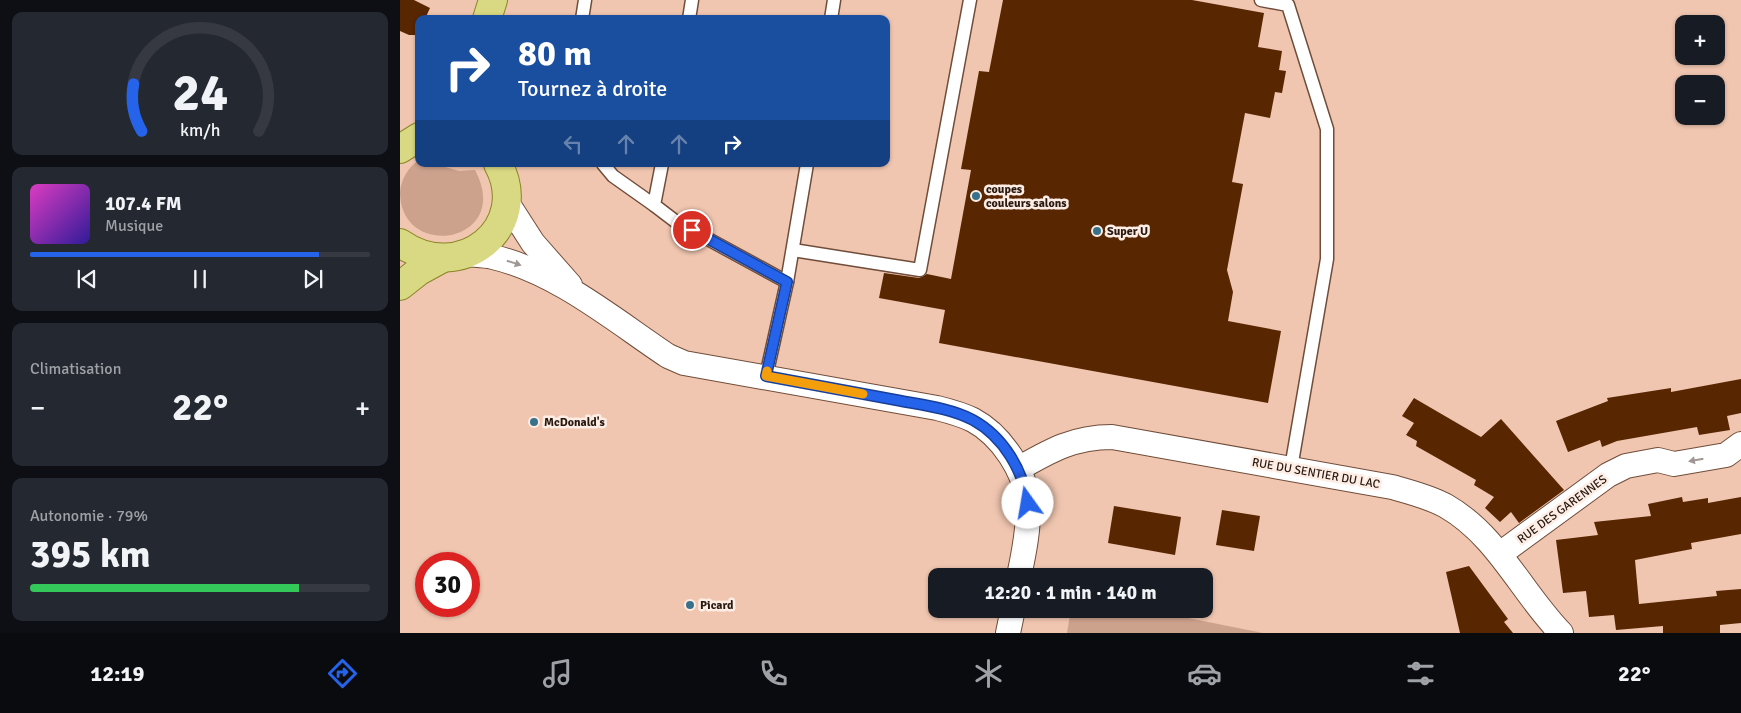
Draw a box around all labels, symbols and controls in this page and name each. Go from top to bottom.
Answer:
map controls [1675,15,1725,125]
button: + [1675,15,1725,65]
text: 80 m [518,32,592,75]
icon: right [435,35,500,100]
text: 24 [172,61,228,125]
text: Tournez à droite [518,75,667,102]
button: − [1675,75,1725,125]
text: km/h [180,119,220,141]
icon: left [559,130,587,158]
icon: ahead [612,130,640,158]
icon: ahead [665,130,693,158]
icon: right [718,130,746,158]
place label: coupes couleurs salons [986,182,1067,211]
marker: coupes couleurs salons [970,190,982,202]
text: 107.4 FM [105,192,182,216]
pin [671,209,713,251]
text: Musique [105,216,163,236]
icon: arrive [678,216,706,244]
place label: Super U [1107,224,1148,239]
marker: Super U [1091,225,1103,237]
one-way arrow [507,260,522,268]
icon: previous [73,265,101,293]
icon: pause [186,265,214,293]
icon: next [299,265,327,293]
text: Climatisation [30,359,121,379]
text: 22° [172,384,228,431]
text: − [30,391,45,425]
text: + [355,391,370,425]
place label: McDonald's [544,415,606,430]
marker: McDonald's [528,416,540,428]
street label: RUE DU SENTIER DU LAC [1251,455,1381,492]
one-way arrow [1688,457,1704,465]
street label: RUE DES GARENNES [1515,472,1610,547]
position arrow [1001,476,1053,528]
text: Autonomie · 79% [30,506,148,526]
text: 395 km [30,531,151,578]
speed limit sign: 30 [415,552,480,617]
text: 12:20 · 1 min · 140 m [984,581,1157,605]
place label: Picard [700,598,734,613]
marker: Picard [684,599,696,611]
icon: directions [325,656,360,691]
icon: music [540,656,575,691]
icon: phone [756,656,791,691]
icon: climate [971,656,1006,691]
icon: car [1187,656,1222,691]
icon: filters [1403,656,1438,691]
text: 12:19 [90,660,144,687]
text: 22° [1618,660,1651,687]

